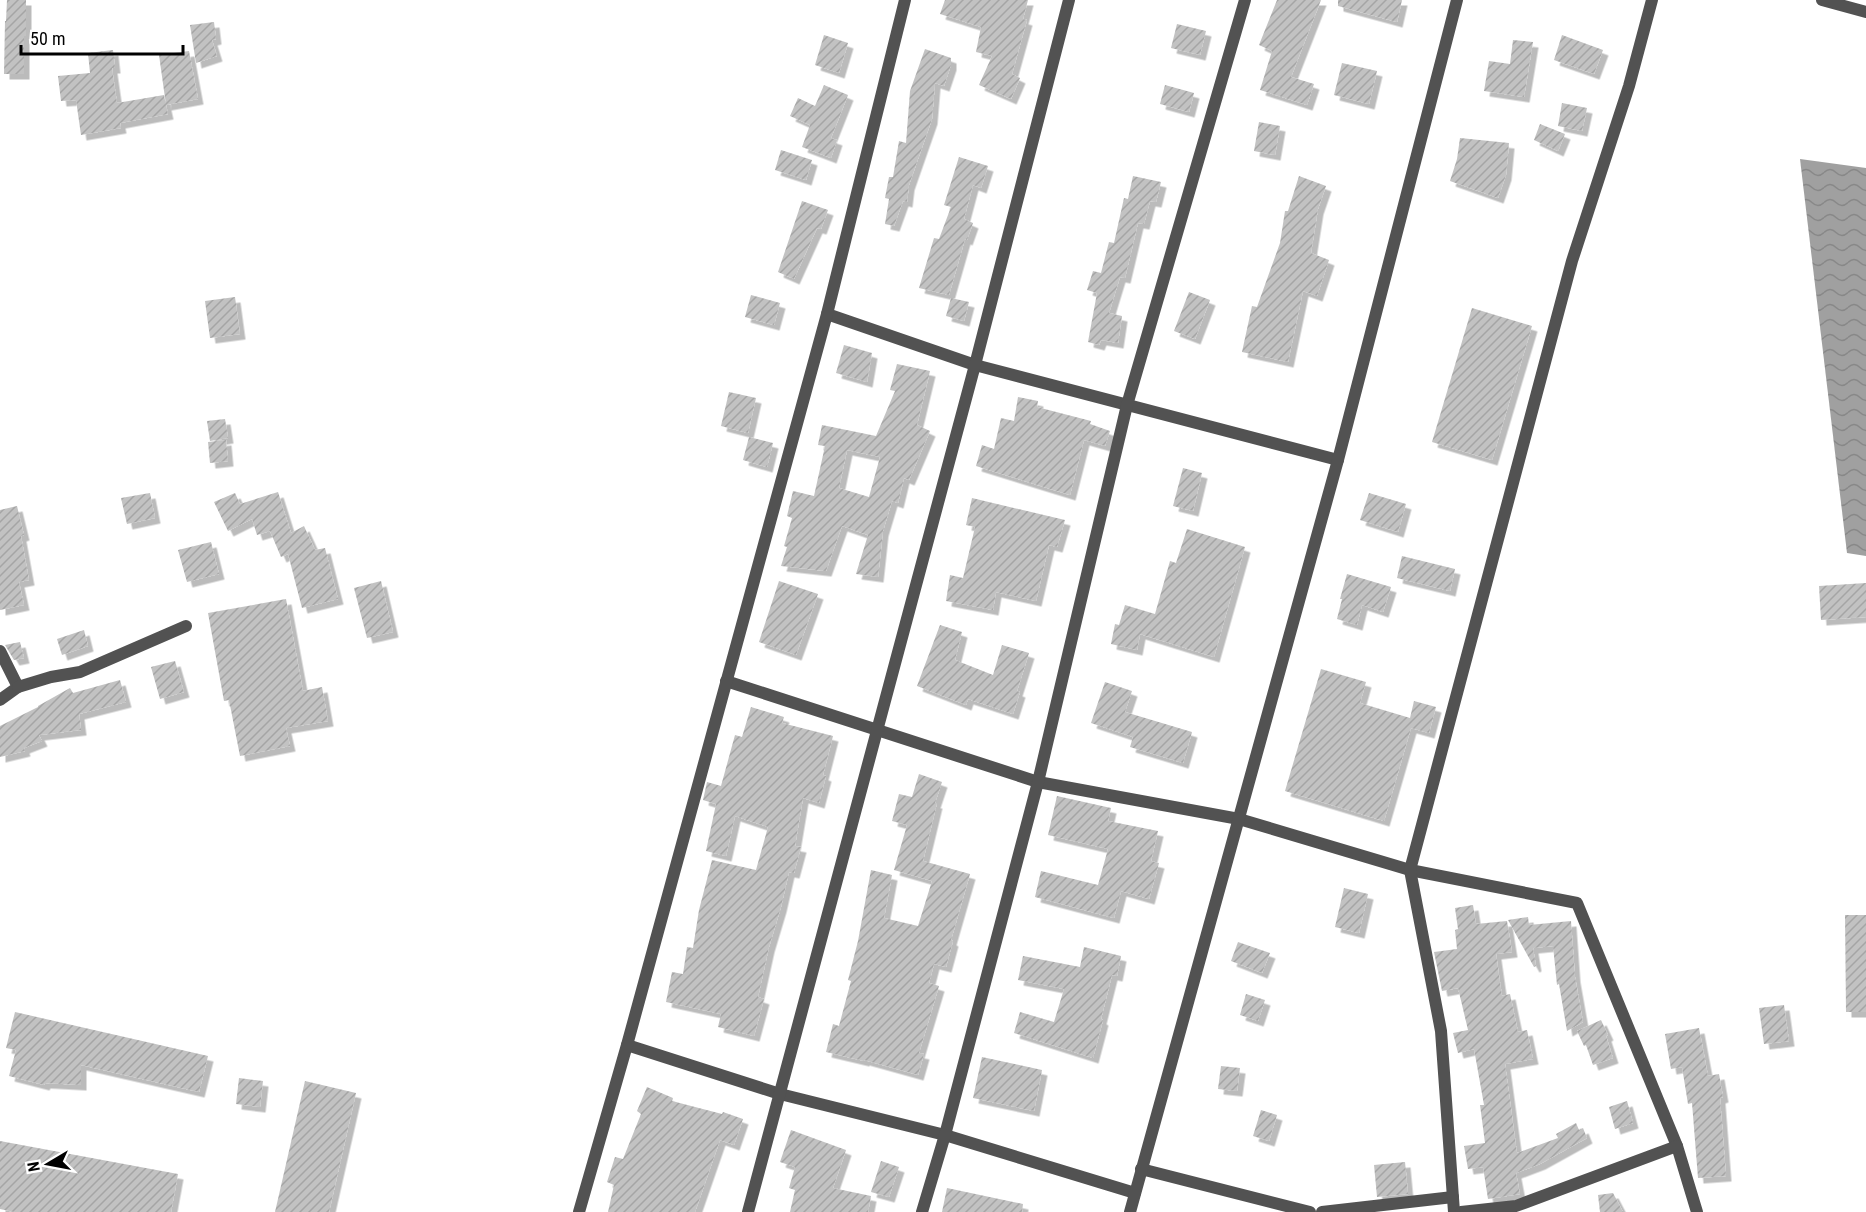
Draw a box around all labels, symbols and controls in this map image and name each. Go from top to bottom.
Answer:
scale bar [21,18,183,56]
text: 50 m [30,28,65,49]
north arrow [18,1134,78,1194]
text: N [24,1160,44,1173]

